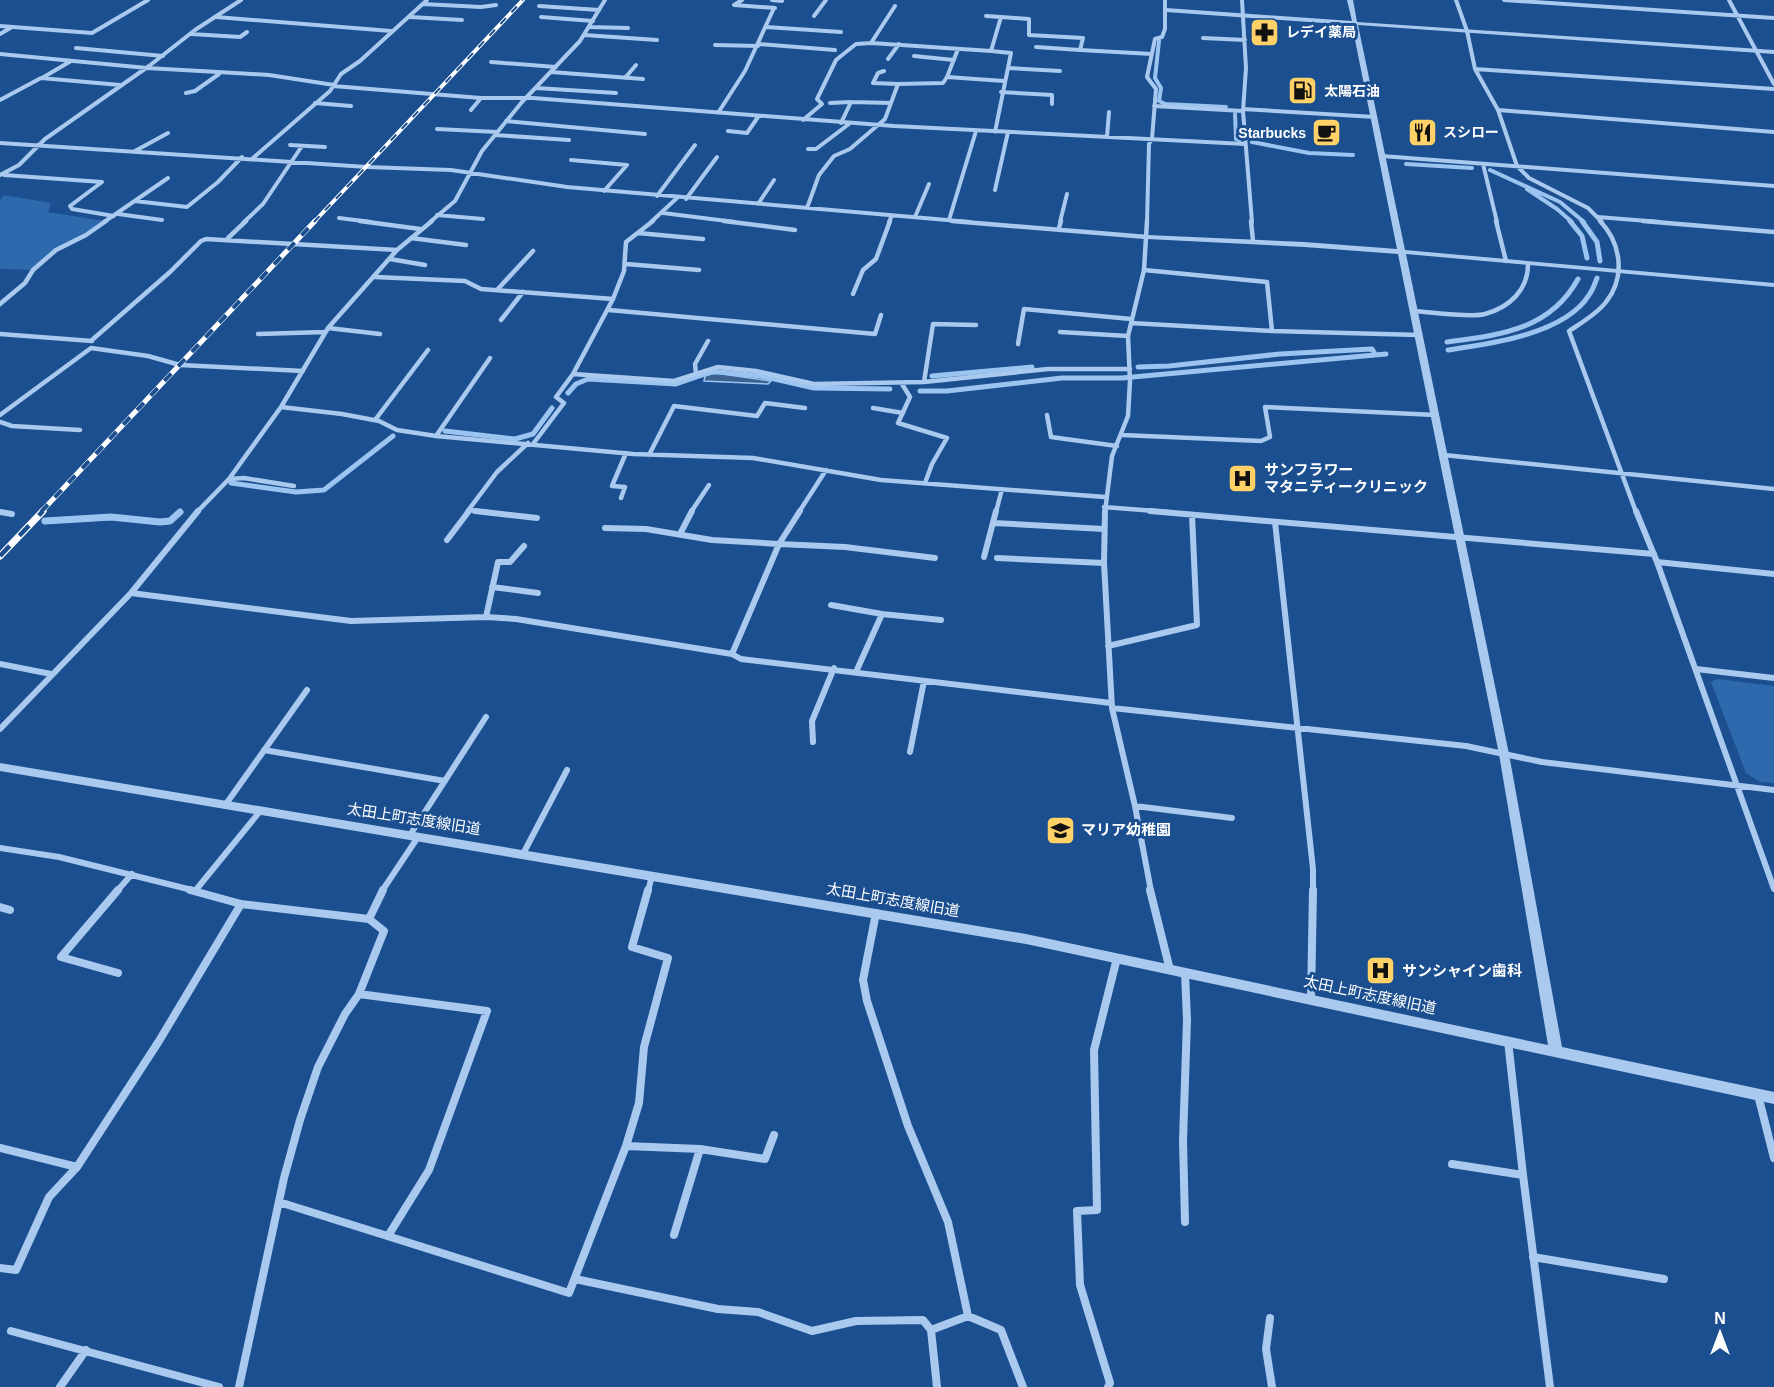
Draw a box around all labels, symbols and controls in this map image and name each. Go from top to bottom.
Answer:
pharmacy icon: レデイ薬局 [1249,16,1281,48]
place label: レデイ薬局 [1286,24,1356,40]
fuel station icon: 太陽石油 [1287,75,1319,107]
place label: 太陽石油 [1324,83,1380,99]
restaurant icon: スシロー [1406,116,1438,148]
cafe icon: Starbucks [1311,117,1343,149]
place label: スシロー [1443,124,1499,140]
place label: Starbucks [1238,125,1306,141]
place label: サンフラワー マタニティークリニック [1264,461,1428,495]
hospital icon: サンフラワー マタニティークリニック [1227,463,1259,495]
street label: 太田上町志度線旧道 [346,800,482,837]
school or university icon: マリア幼稚園 [1044,814,1076,846]
place label: マリア幼稚園 [1081,821,1171,838]
street label: 太田上町志度線旧道 [825,879,961,920]
hospital icon: サンシャイン歯科 [1365,955,1397,987]
place label: サンシャイン歯科 [1402,962,1522,979]
street label: 太田上町志度線旧道 [1302,972,1438,1017]
north arrow [1690,1303,1750,1363]
text: N [1714,1310,1726,1327]

